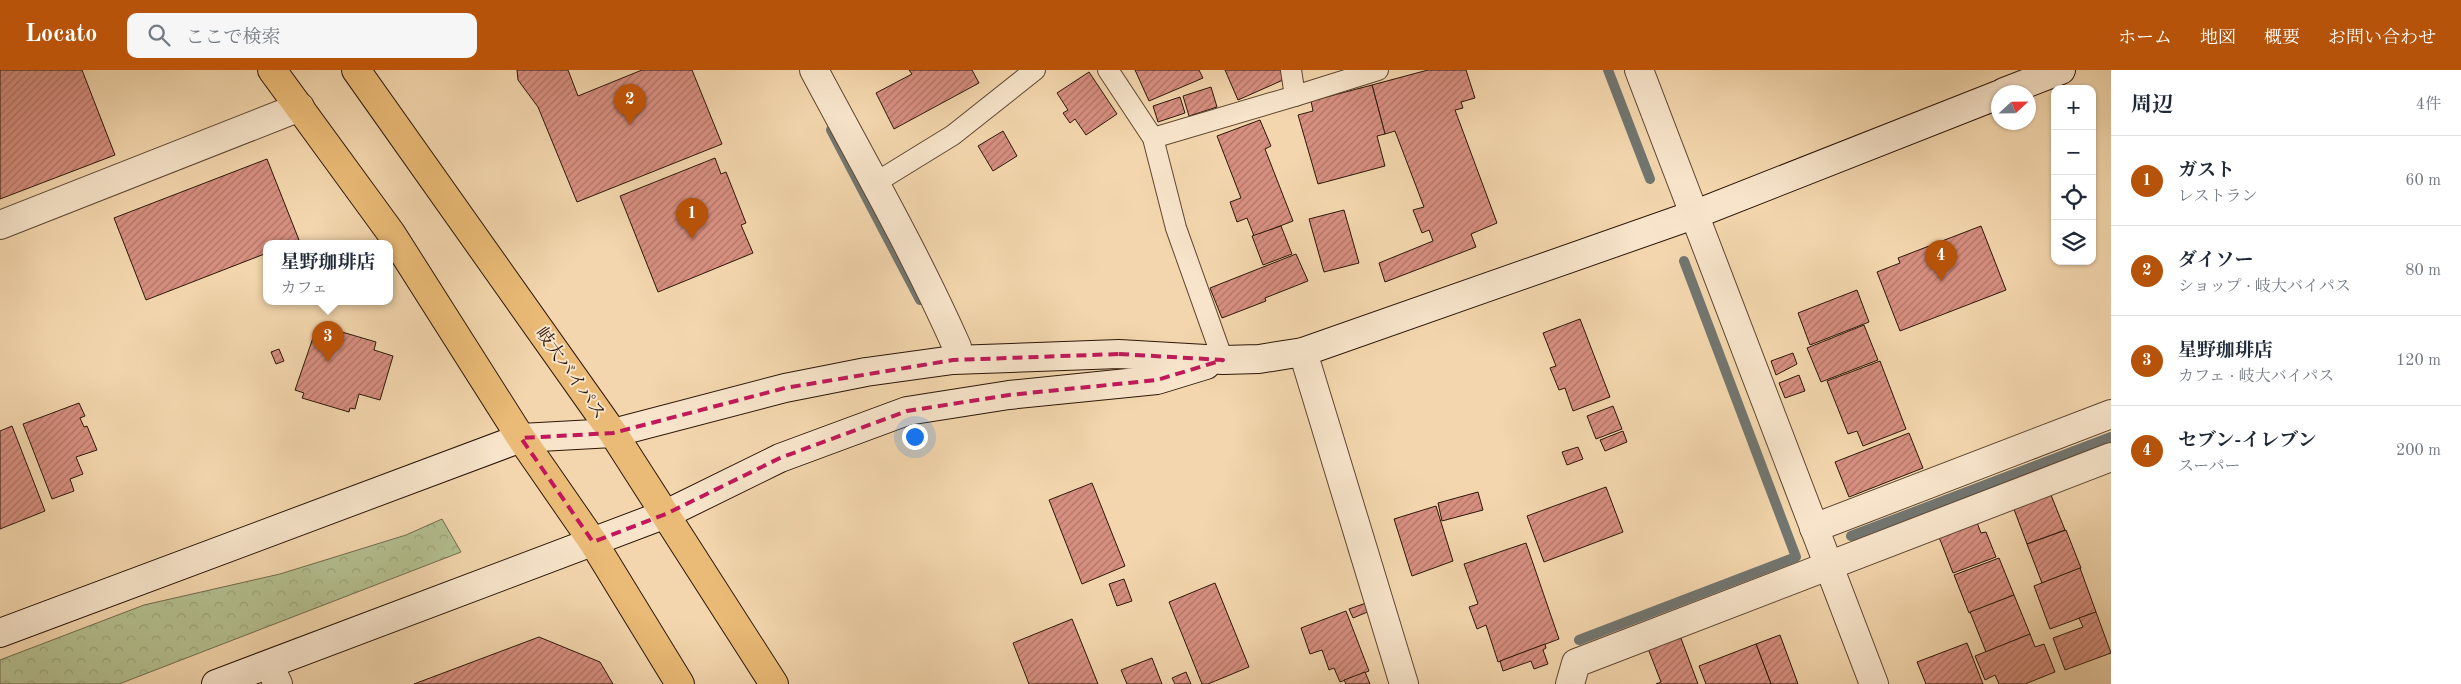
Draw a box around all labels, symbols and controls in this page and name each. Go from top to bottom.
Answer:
search box [127,13,477,58]
icon: search [145,21,173,49]
text: Locato [25,23,97,47]
text: ここで検索 [185,29,280,48]
text: ホーム [2118,29,2172,47]
text: 地図 [2200,29,2236,47]
text: 概要 [2264,29,2300,47]
text: お問い合わせ [2328,29,2436,47]
pin: 2 [614,84,646,125]
north arrow [1991,85,2036,130]
map controls [2051,85,2096,265]
button: + [2051,85,2096,130]
text: 周辺 [2131,95,2173,116]
text: 4件 [2416,97,2441,113]
button: − [2051,130,2096,175]
text: ガスト [2178,162,2235,181]
text: 1 [2142,173,2152,189]
text: 60 m [2405,173,2441,189]
button: locate [2051,175,2096,220]
text: レストラン [2178,189,2258,205]
pin: 1 [676,198,708,239]
button: layers [2051,220,2096,265]
popup [263,240,393,305]
pin: 4 [1925,240,1957,281]
text: ダイソー [2178,252,2254,271]
text: 星野珈琲店 [280,254,376,273]
text: 2 [2142,263,2152,279]
text: 80 m [2405,263,2441,279]
text: ショップ · 岐大バイパス [2178,279,2351,295]
text: カフェ [280,281,328,297]
pin: 3 [312,321,344,362]
street label: 岐大バイパス [532,323,610,423]
text: 星野珈琲店 [2178,342,2273,361]
text: 3 [2142,353,2152,369]
text: 120 m [2396,353,2441,369]
text: カフェ · 岐大バイパス [2178,369,2334,385]
your location [902,424,928,450]
text: セブン-イレブン [2178,432,2317,451]
text: 4 [2142,443,2152,459]
text: 200 m [2396,443,2441,459]
text: スーパー [2178,459,2240,475]

